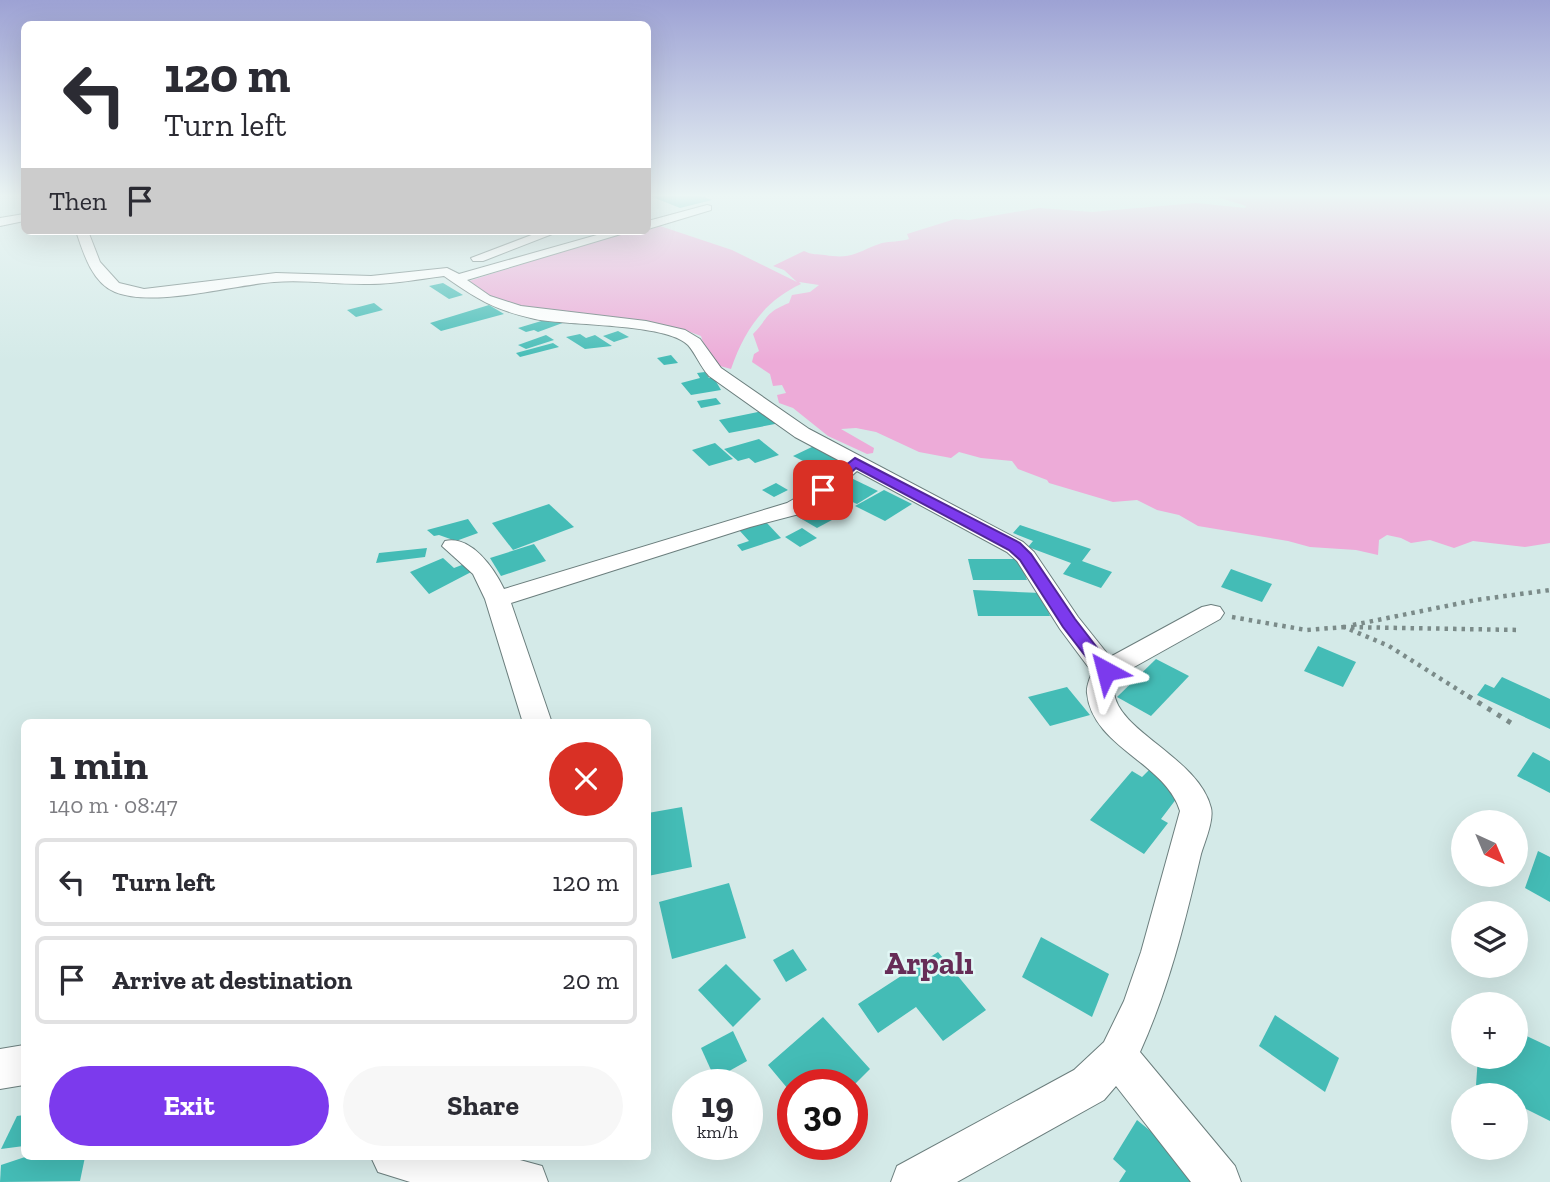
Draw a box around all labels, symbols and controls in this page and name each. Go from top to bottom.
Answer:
text: 120 m [164,46,290,105]
icon: left [49,49,140,140]
text: Turn left [164,106,286,144]
icon: arrive [121,182,159,220]
text: Then [49,185,107,217]
pin [793,460,853,520]
icon: arrive [804,471,842,509]
position arrow [1069,634,1143,708]
text: 1 min [49,739,148,790]
button: close [549,742,623,816]
text: 140 m · 08:47 [49,791,178,819]
north arrow [1451,810,1528,887]
map controls [1451,810,1528,1160]
icon: left [53,863,91,901]
text: Turn left [112,866,215,898]
text: 120 m [552,866,619,898]
button: layers [1451,901,1528,978]
district label: Arpalı [884,944,974,982]
icon: arrive [53,961,91,999]
text: Arrive at destination [112,964,352,996]
text: 20 m [562,964,619,996]
button: + [1451,992,1528,1069]
button: Exit [49,1066,329,1146]
button: Share [343,1066,623,1146]
speed limit sign: 30 [777,1069,868,1160]
button: − [1451,1083,1528,1160]
text: 19 [701,1084,734,1126]
text: km/h [697,1121,738,1143]

